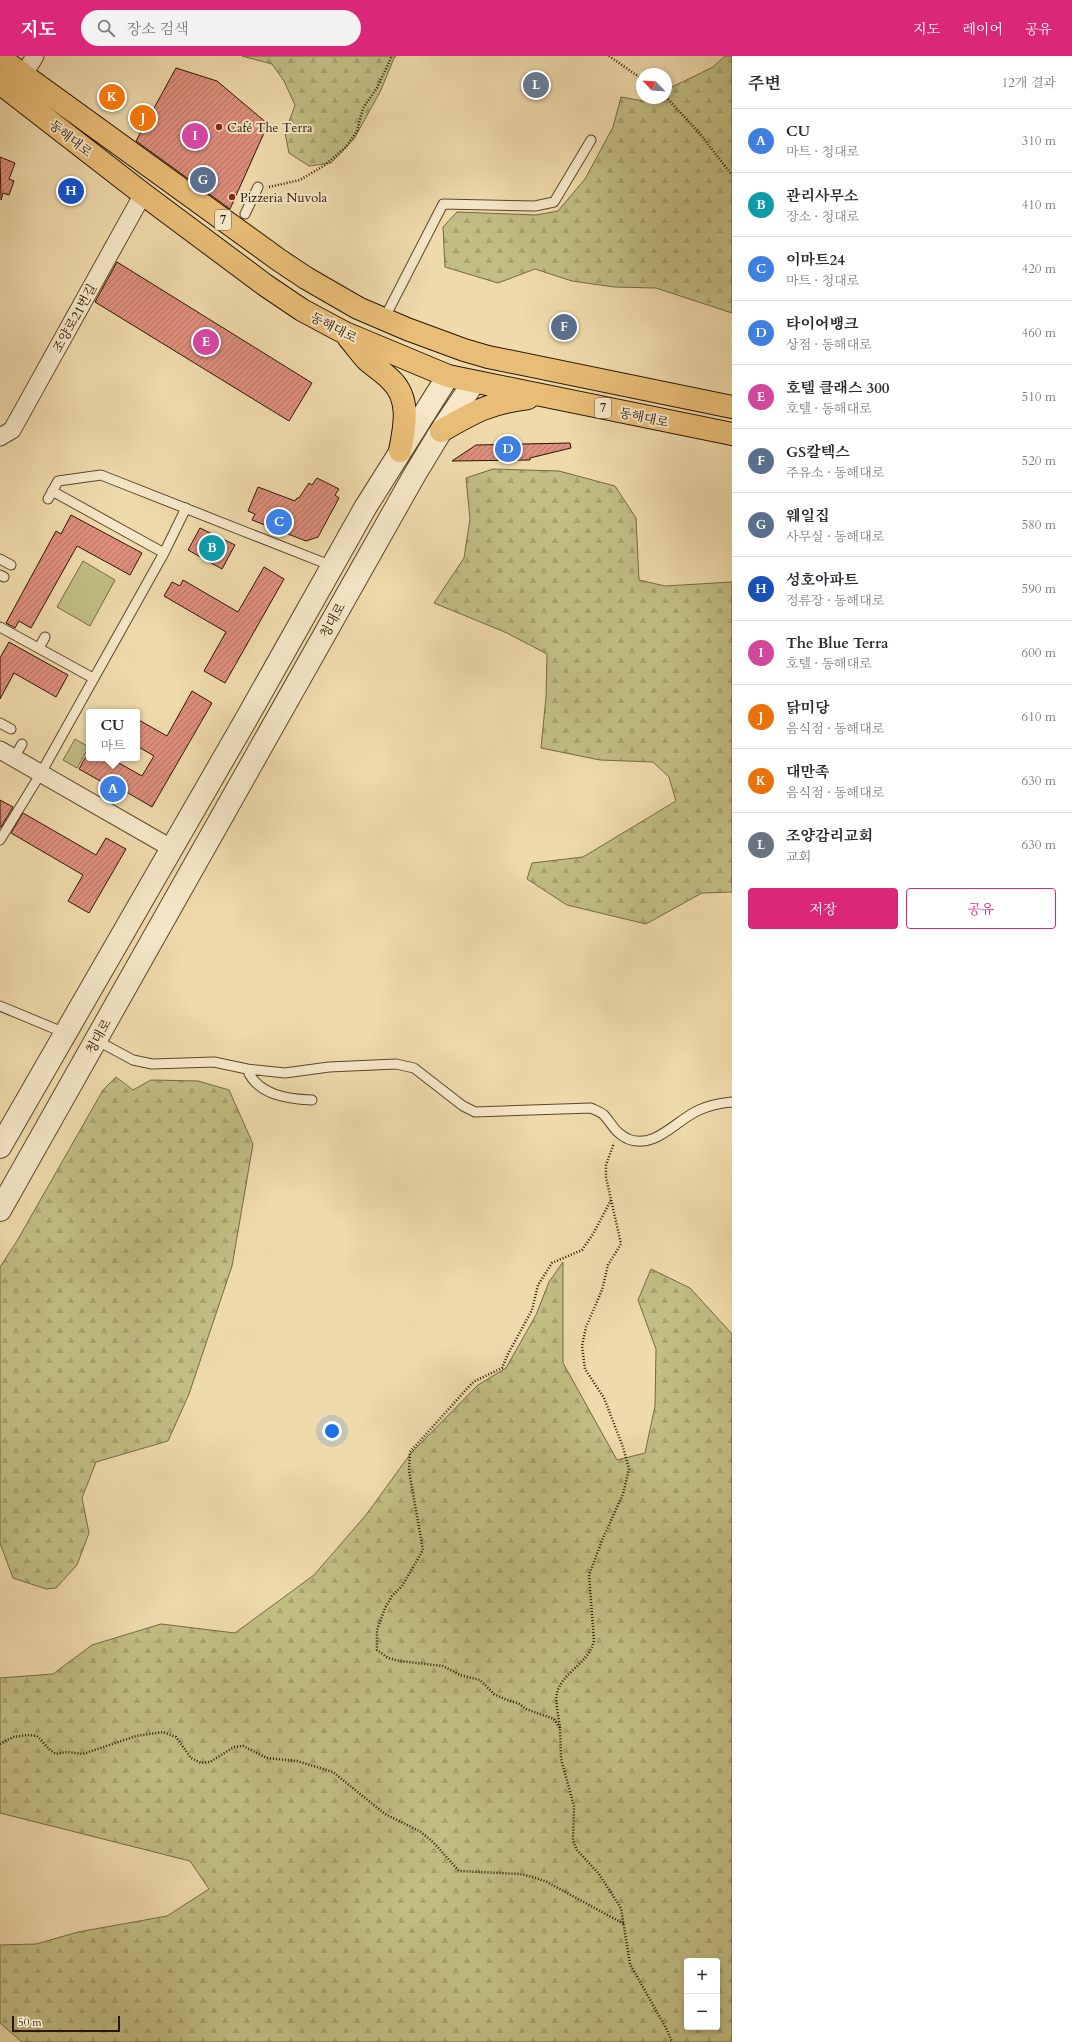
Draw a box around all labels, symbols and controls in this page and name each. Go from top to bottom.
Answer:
search box [81,10,361,46]
text: 지도 [20,17,57,43]
icon: search [95,17,117,39]
text: 장소 검색 [127,19,189,39]
text: 지도 [913,20,940,39]
text: 레이어 [962,20,1003,39]
text: 공유 [1025,20,1052,39]
north arrow [636,68,672,104]
pin: L [523,70,549,100]
text: 주변 [748,72,781,95]
text: 12개 결과 [1002,74,1056,92]
pin: K [99,82,125,112]
pin: J [130,103,156,133]
street label: 동해대로 [45,116,96,162]
place label: Café The Terra [227,119,313,137]
pin: I [182,121,208,151]
text: CU [786,121,810,141]
marker: Café The Terra [214,122,224,132]
text: A [756,132,766,150]
text: 310 m [1022,132,1056,150]
text: 마트 · 청대로 [786,143,859,161]
pin: G [190,165,216,195]
pin: H [58,176,84,206]
text: 관리사무소 [786,186,858,206]
place label: Pizzeria Nuvola [240,189,328,207]
marker: Pizzeria Nuvola [227,192,237,202]
text: B [756,196,766,214]
text: 410 m [1022,196,1056,214]
text: 장소 · 청대로 [786,208,859,226]
road number: 7 [215,210,231,230]
text: 이마트24 [786,250,845,270]
text: C [756,260,766,278]
text: 420 m [1022,260,1056,278]
text: 마트 · 청대로 [786,272,859,290]
street label: 조양로21번길 [49,281,101,356]
street label: 동해대로 [307,308,360,348]
pin: F [551,312,577,342]
text: 타이어뱅크 [786,314,858,334]
text: D [755,324,767,342]
text: 460 m [1022,324,1056,342]
pin: E [193,327,219,357]
text: 상점 · 동해대로 [786,336,872,354]
text: 호텔 클래스 300 [786,378,890,398]
text: E [757,388,765,406]
text: 510 m [1022,388,1056,406]
road number: 7 [595,398,611,418]
text: 호텔 · 동해대로 [786,400,872,418]
street label: 동해대로 [617,404,671,432]
pin: D [495,434,521,464]
text: GS칼텍스 [786,442,850,462]
text: F [757,452,765,470]
text: 520 m [1022,452,1056,470]
text: 주유소 · 동해대로 [786,464,884,482]
text: 웨일집 [786,506,829,526]
pin: C [266,507,292,537]
text: G [756,516,766,534]
text: 580 m [1022,516,1056,534]
text: 사무실 · 동해대로 [786,528,884,546]
pin: B [199,533,225,563]
text: 성호아파트 [786,570,858,590]
text: H [755,580,767,598]
text: 590 m [1022,580,1056,598]
text: 정류장 · 동해대로 [786,592,884,610]
street label: 청대로 [316,599,350,641]
text: The Blue Terra [786,633,888,653]
text: I [758,644,764,662]
text: 600 m [1022,644,1056,662]
text: 호텔 · 동해대로 [786,655,872,673]
text: 닭미당 [786,698,829,718]
text: J [759,708,763,726]
text: 610 m [1022,708,1056,726]
popup [86,709,140,761]
text: CU [100,715,124,735]
text: 음식점 · 동해대로 [786,720,884,738]
text: 마트 [100,737,126,755]
text: 대만족 [786,762,829,782]
text: K [756,772,766,790]
text: 630 m [1022,772,1056,790]
pin: A [100,774,126,804]
text: 음식점 · 동해대로 [786,784,884,802]
text: 조양감리교회 [786,826,873,846]
text: L [757,836,765,854]
text: 630 m [1022,836,1056,854]
text: 교회 [786,848,811,866]
button: 저장 [748,888,898,929]
button: 공유 [906,888,1056,929]
street label: 청대로 [82,1015,116,1057]
your location [322,1421,342,1441]
map controls [684,1958,720,2030]
button: + [684,1958,720,1994]
button: − [684,1994,720,2030]
scale bar [12,2014,120,2033]
text: 50 m [18,2015,42,2030]

